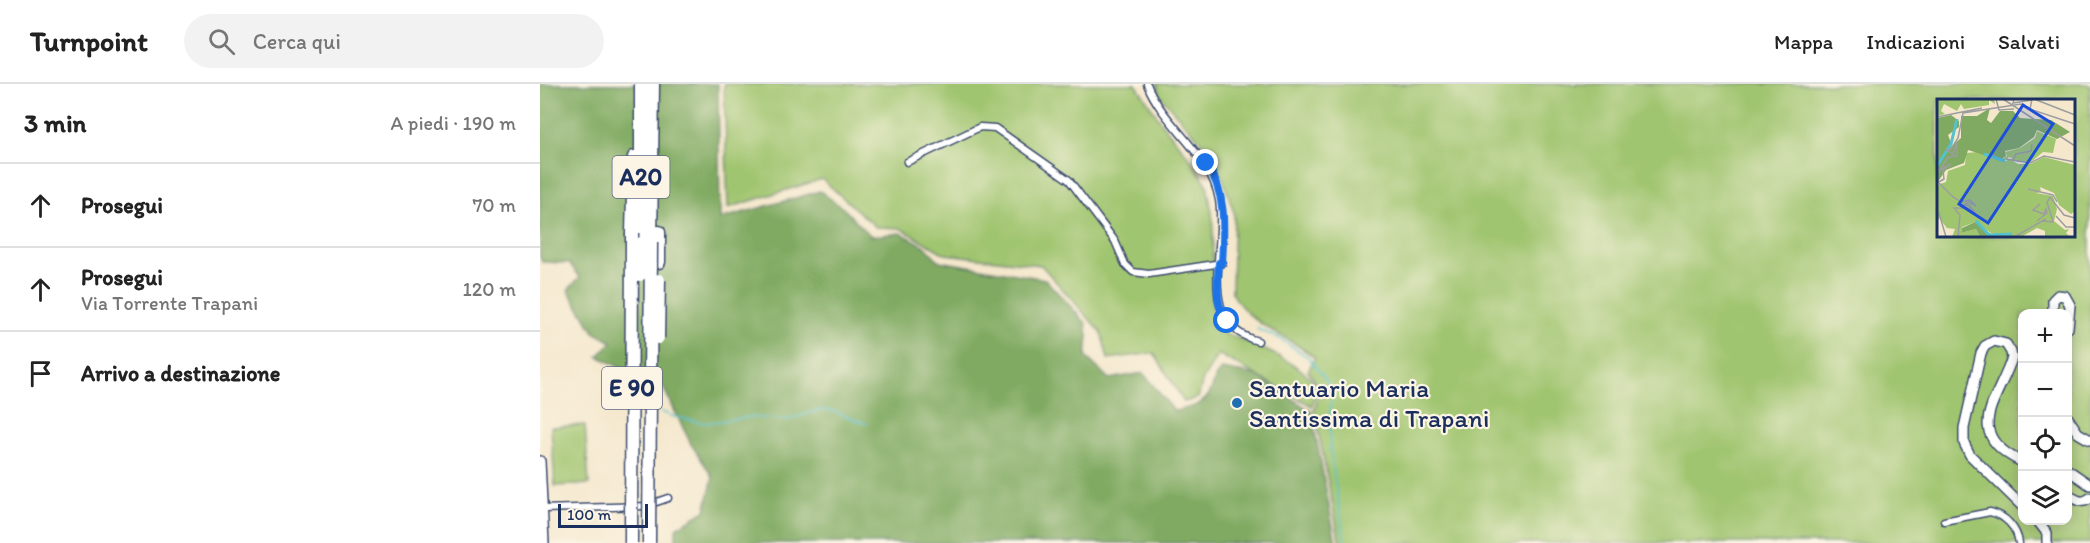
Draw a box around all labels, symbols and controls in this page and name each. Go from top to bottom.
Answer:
search box [184,14,604,68]
text: Turnpoint [30,24,148,58]
icon: search [205,25,238,58]
text: Cerca qui [253,28,341,55]
text: Mappa [1774,29,1833,54]
text: Indicazioni [1866,29,1965,54]
text: Salvati [1998,29,2060,54]
inset map [1937,99,2075,237]
text: 3 min [24,107,86,139]
text: A piedi · 190 m [391,111,516,135]
route end [1192,149,1218,175]
road number: A20 [612,156,670,198]
icon: ahead [24,189,57,222]
text: Prosegui [81,192,163,219]
text: 70 m [472,193,516,217]
text: Prosegui [81,264,163,291]
icon: ahead [24,273,57,306]
text: 120 m [463,277,516,301]
text: Via Torrente Trapani [81,291,258,315]
route start [1213,307,1239,333]
map controls [2018,309,2072,525]
button: + [2018,309,2072,363]
icon: arrive [24,357,57,390]
text: Arrivo a destinazione [81,360,280,387]
button: − [2018,363,2072,417]
road number: E 90 [602,367,662,409]
place label: Santuario Maria Santissima di Trapani [1249,372,1489,434]
marker: Santuario Maria Santissima di Trapani [1230,396,1244,410]
button: locate [2018,417,2072,471]
button: layers [2018,471,2072,525]
scale bar [558,501,648,528]
text: 100 m [567,505,611,524]

